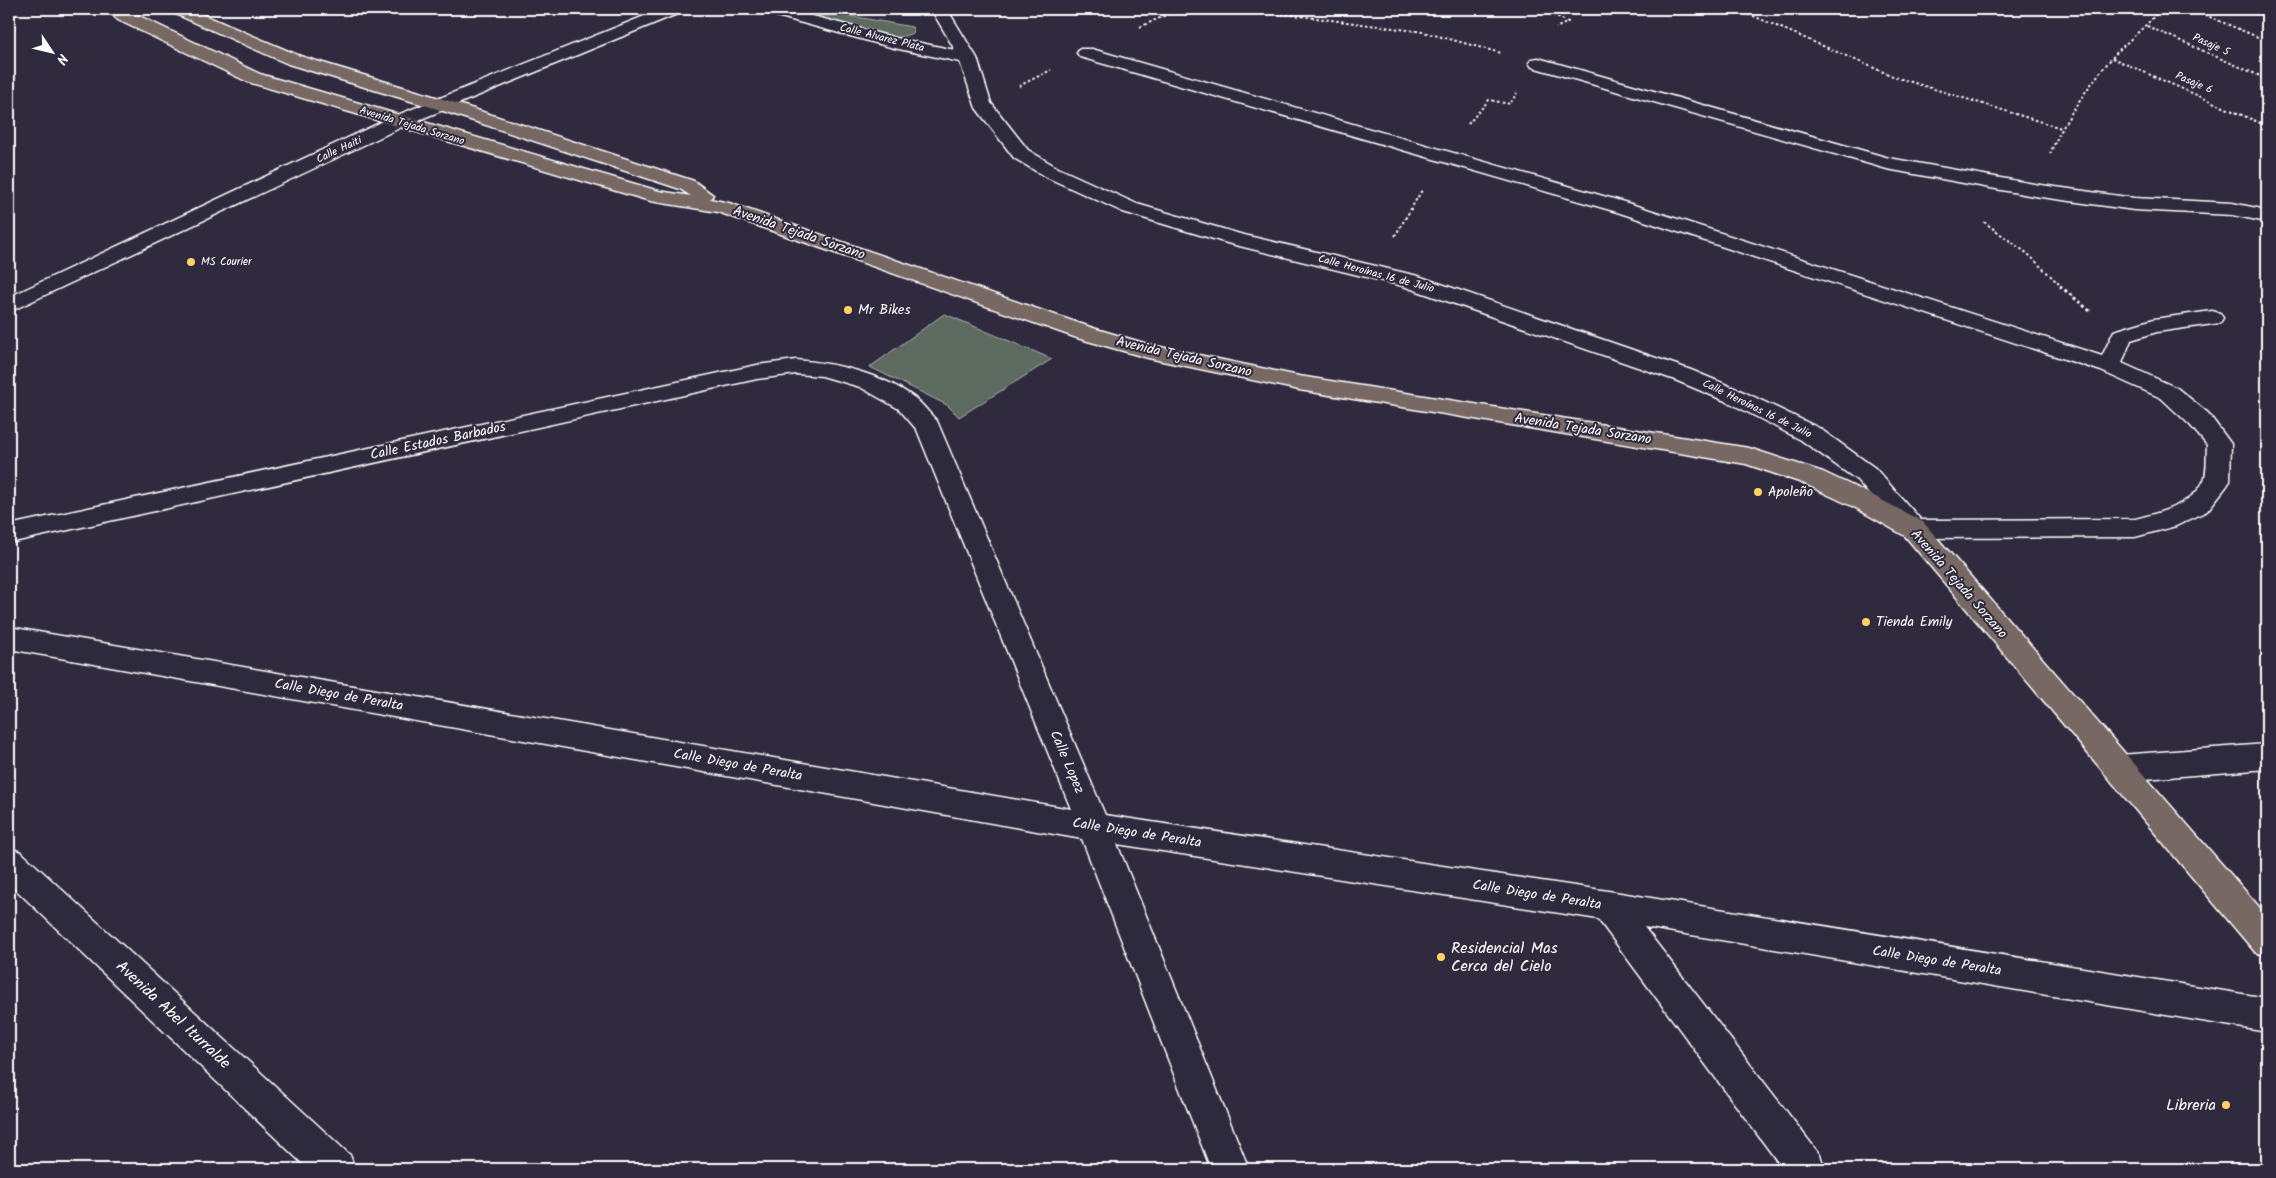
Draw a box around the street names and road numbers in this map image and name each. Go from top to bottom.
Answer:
street label: Calle Alvarez Plata [838,19,926,57]
street label: Pasaje 5 [2190,29,2233,62]
street label: Pasaje 6 [2172,67,2216,99]
street label: Avenida Tejada Sorzano [357,101,467,151]
street label: Calle Haiti [313,131,365,168]
street label: Avenida Tejada Sorzano [730,200,868,266]
street label: Calle Heroínas 16 de Julio [1316,250,1436,298]
street label: Avenida Tejada Sorzano [1114,331,1254,383]
street label: Calle Heroínas 16 de Julio [1699,375,1815,443]
street label: Avenida Tejada Sorzano [1513,407,1653,451]
street label: Calle Estados Barbados [368,416,508,466]
street label: Avenida Tejada Sorzano [1905,524,2013,644]
street label: Calle Diego de Peralta [273,673,405,717]
street label: Calle Lopez [1044,727,1090,797]
street label: Calle Diego de Peralta [672,743,804,787]
street label: Calle Diego de Peralta [1071,812,1203,854]
street label: Calle Diego de Peralta [1471,874,1603,916]
street label: Calle Diego de Peralta [1871,940,2003,982]
street label: Avenida Abel Iturralde [110,955,236,1075]

